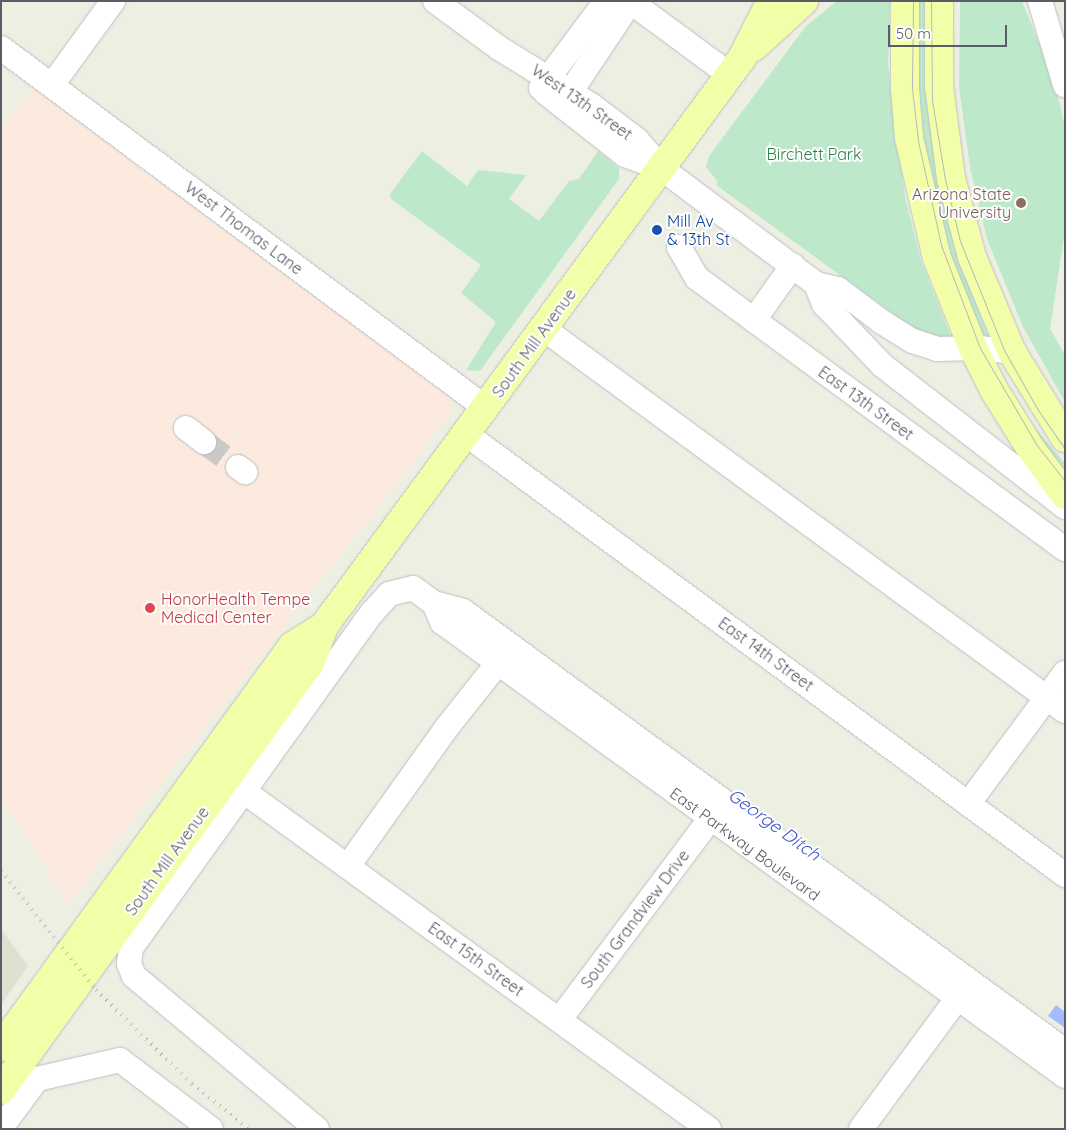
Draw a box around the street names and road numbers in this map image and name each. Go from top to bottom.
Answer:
street label: West 13th Street [528,60,636,144]
street label: West Thomas Lane [181,177,307,279]
street label: South Mill Avenue [488,285,580,401]
street label: East 13th Street [815,362,917,444]
street label: East 14th Street [715,613,817,695]
street label: East Parkway Boulevard [666,783,824,905]
street label: South Mill Avenue [121,803,213,919]
street label: South Grandview Drive [577,846,693,992]
street label: East 15th Street [425,918,527,1000]

